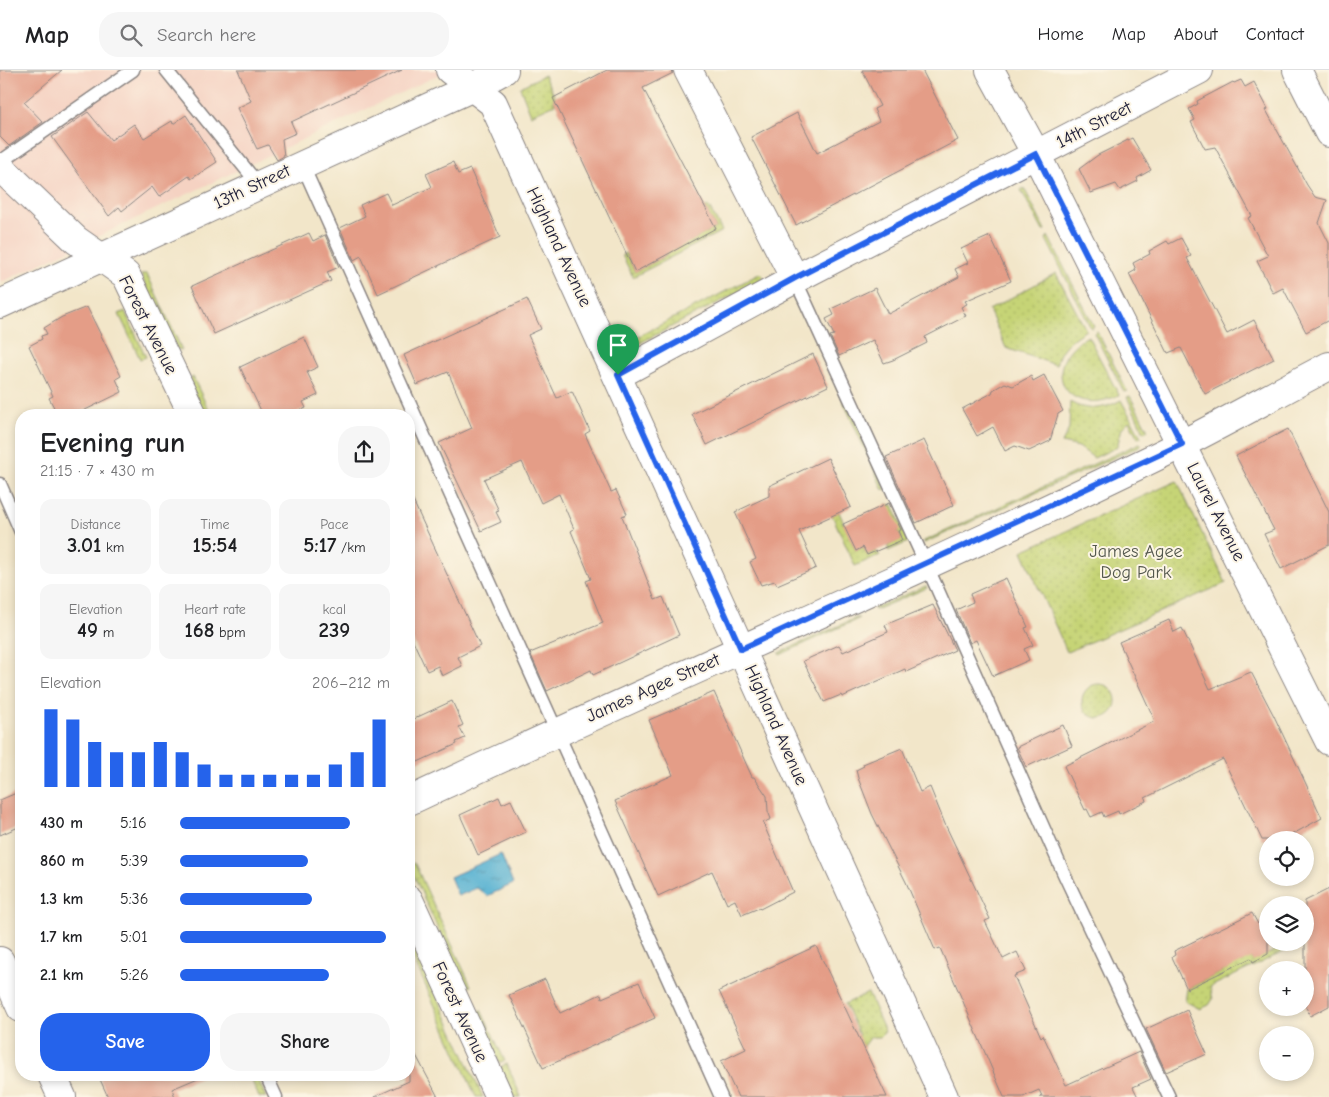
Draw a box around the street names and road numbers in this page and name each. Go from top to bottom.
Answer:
street label: 14th Street [1053,97,1136,153]
street label: 13th Street [210,160,294,214]
street label: Highland Avenue [522,184,596,310]
street label: Forest Avenue [114,272,182,378]
street label: Laurel Avenue [1182,459,1250,565]
street label: James Agee Street [583,649,724,727]
street label: Highland Avenue [740,661,812,789]
street label: Forest Avenue [428,959,492,1065]

